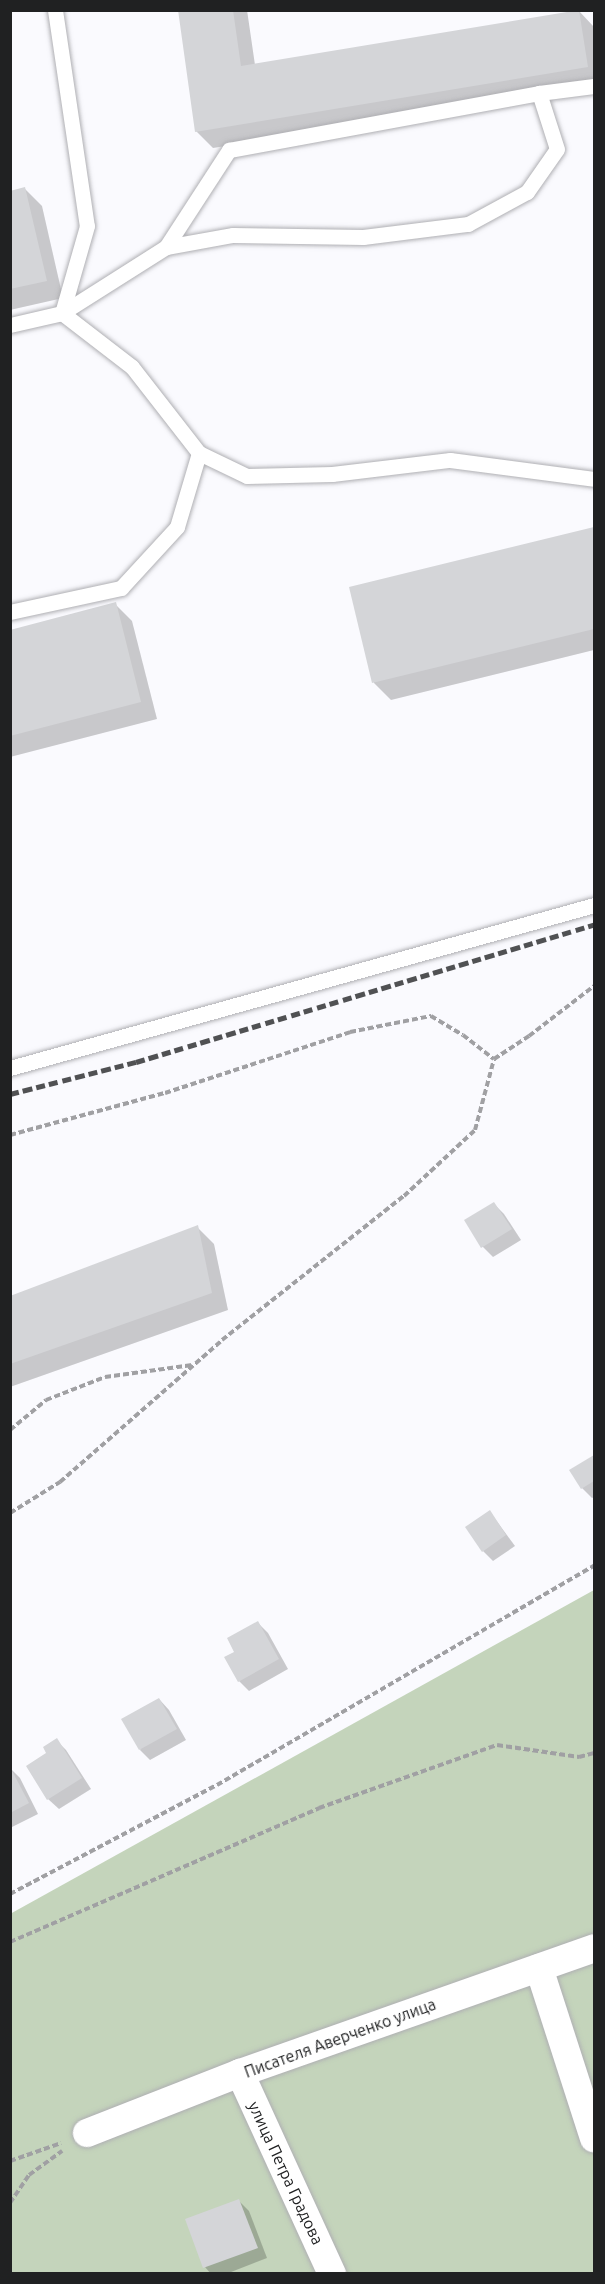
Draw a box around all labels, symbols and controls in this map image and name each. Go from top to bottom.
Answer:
street label: Писателя Аверченко улица [242,1994,438,2082]
street label: улица Петра Градова [244,2098,328,2248]

